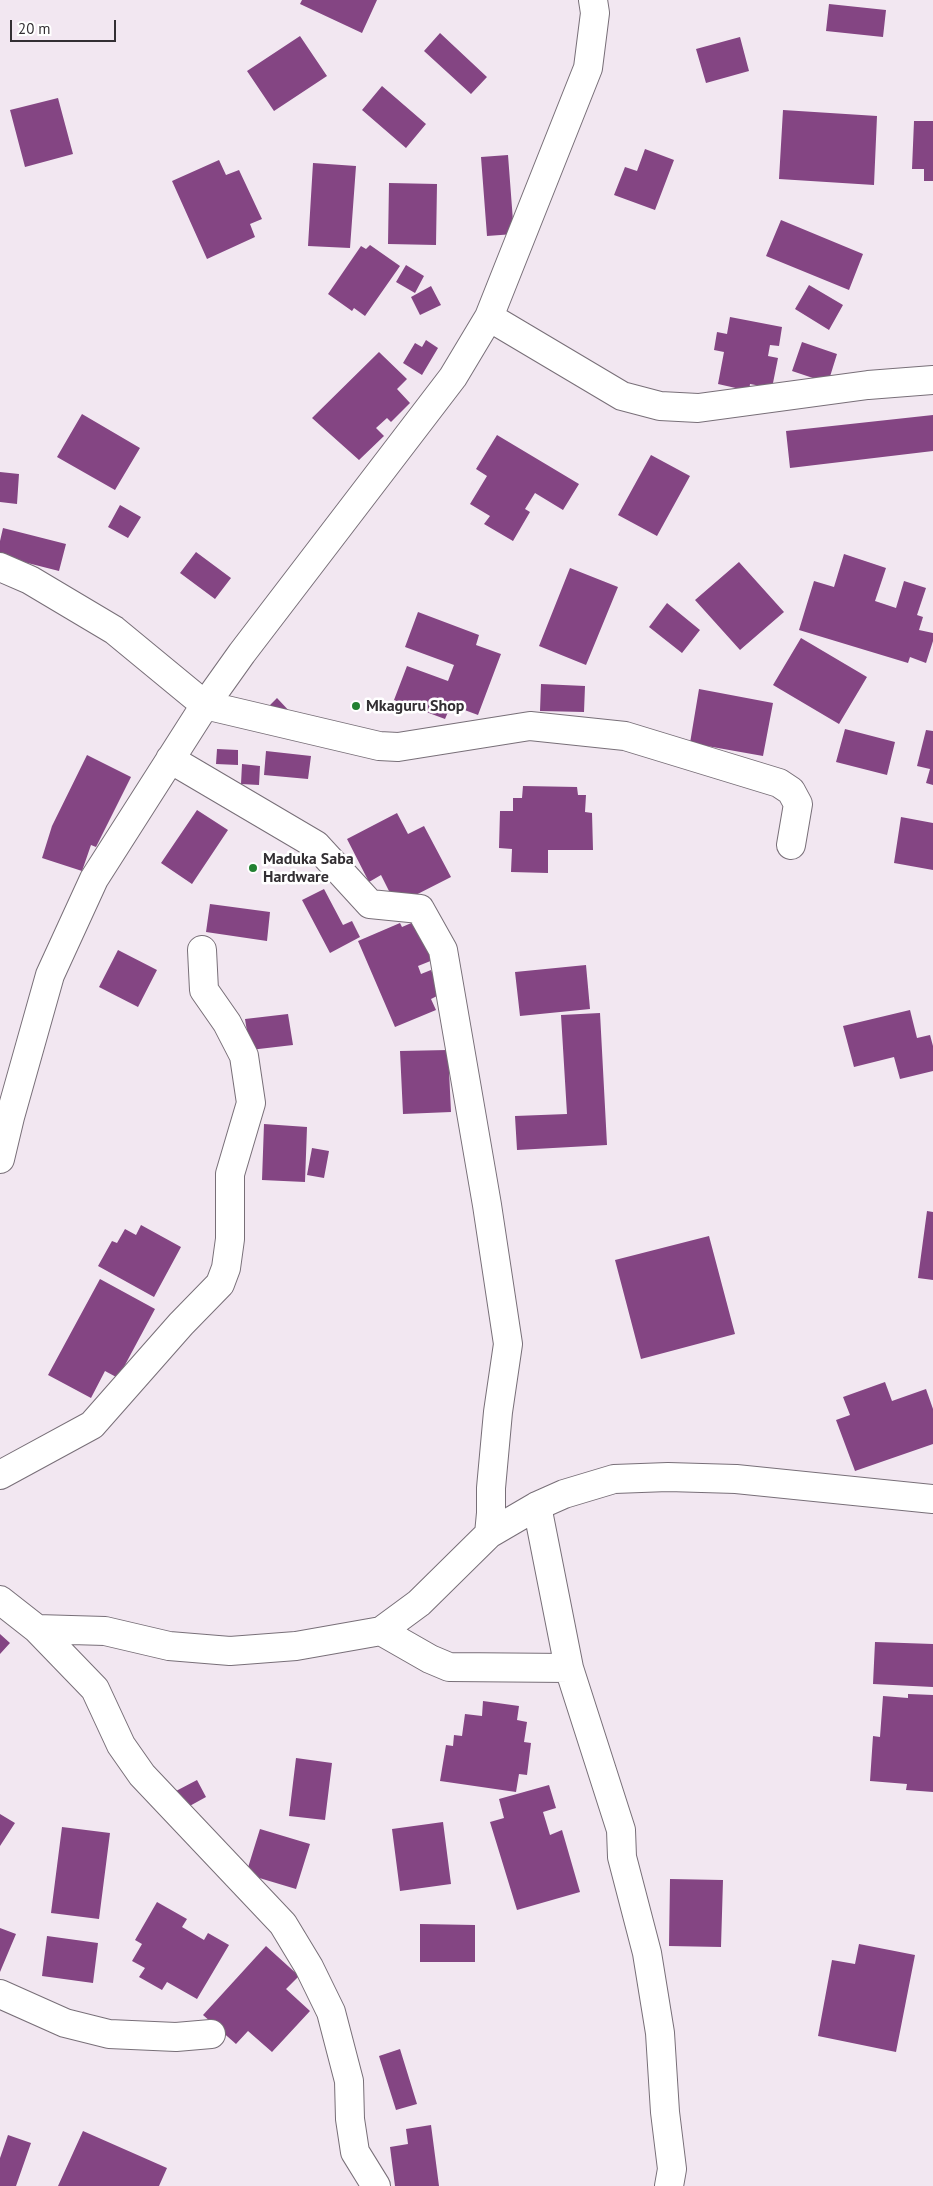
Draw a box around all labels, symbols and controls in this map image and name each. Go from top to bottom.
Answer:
scale bar [12,10,119,42]
text: 20 m [18,19,51,38]
place label: Mkaguru Shop [366,696,464,716]
marker: Mkaguru Shop [350,700,362,712]
place label: Maduka Saba Hardware [263,849,354,887]
marker: Maduka Saba Hardware [247,862,259,874]

